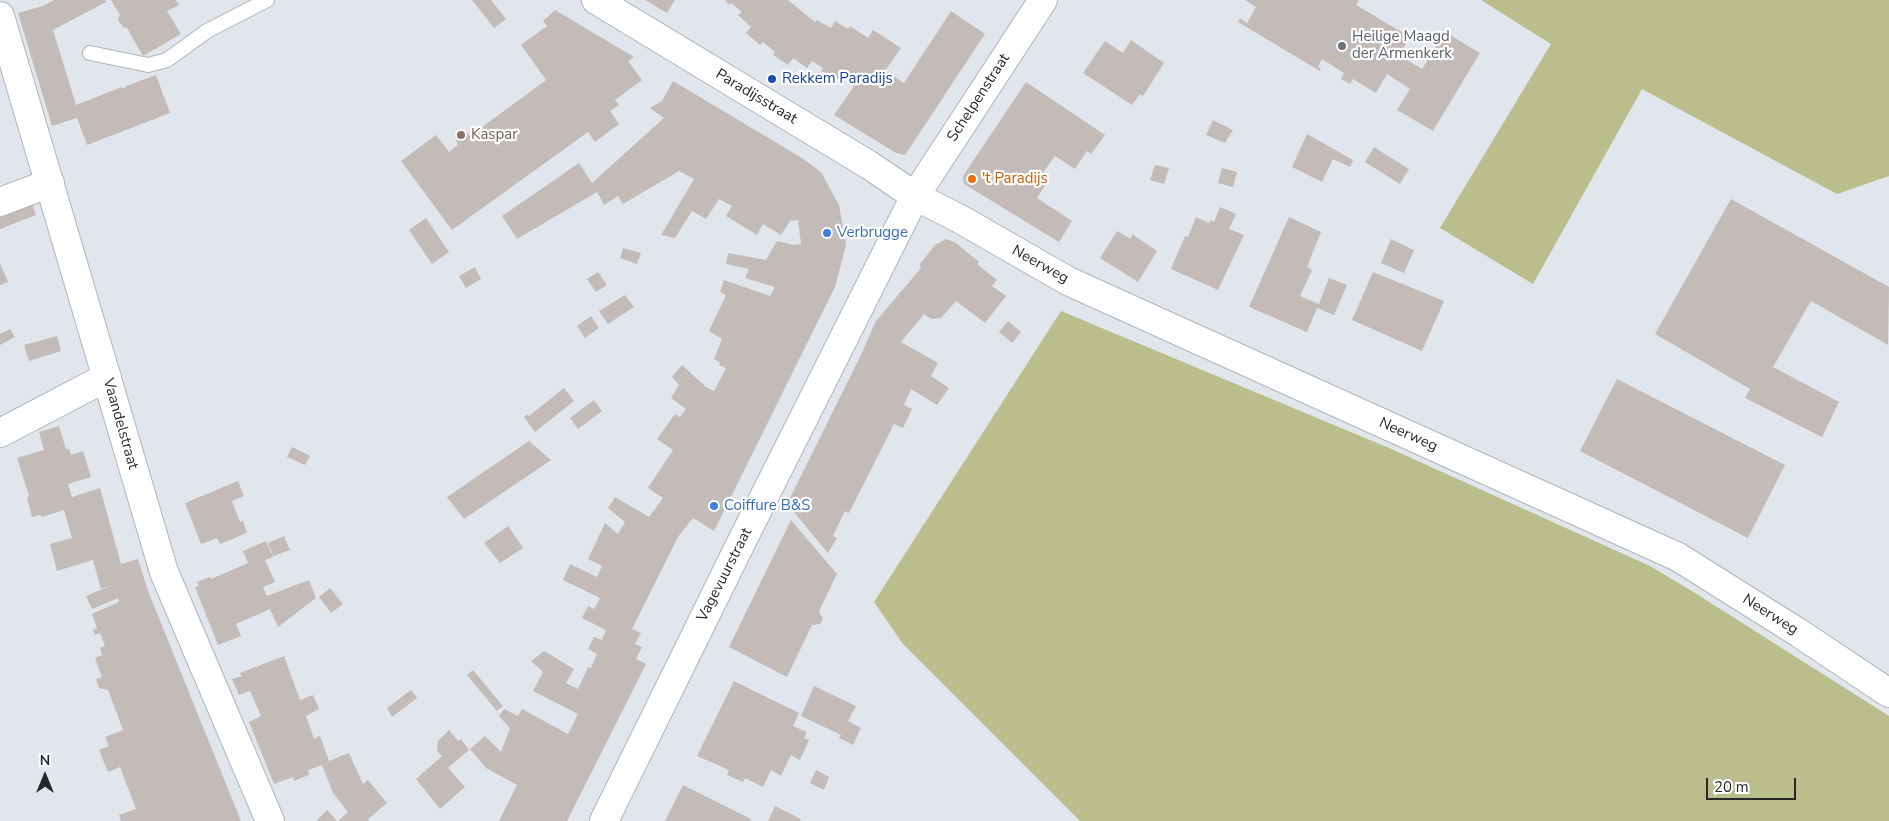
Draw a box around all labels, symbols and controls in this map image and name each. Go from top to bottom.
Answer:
place label: Heilige Maagd der Armenkerk [1352,28,1452,63]
marker: Heilige Maagd der Armenkerk [1336,40,1348,52]
street label: Schelpenstraat [944,51,1014,145]
street label: Paradijsstraat [712,66,800,128]
place label: Rekkem Paradijs [782,70,893,88]
marker: Rekkem Paradijs [766,73,778,85]
place label: Kaspar [471,126,518,144]
marker: Kaspar [455,129,467,141]
place label: 't Paradijs [982,170,1048,188]
marker: 't Paradijs [966,173,978,185]
place label: Verbrugge [837,224,908,242]
marker: Verbrugge [821,227,833,239]
street label: Neerweg [1008,242,1072,288]
street label: Vaandelstraat [98,376,142,472]
street label: Neerweg [1376,414,1440,456]
place label: Coiffure B&S [724,497,810,515]
marker: Coiffure B&S [708,500,720,512]
street label: Vagevuurstraat [694,525,756,625]
street label: Neerweg [1739,591,1801,639]
north arrow [20,751,70,801]
text: N [40,751,50,770]
scale bar [1709,768,1799,800]
text: 20 m [1714,777,1749,797]

